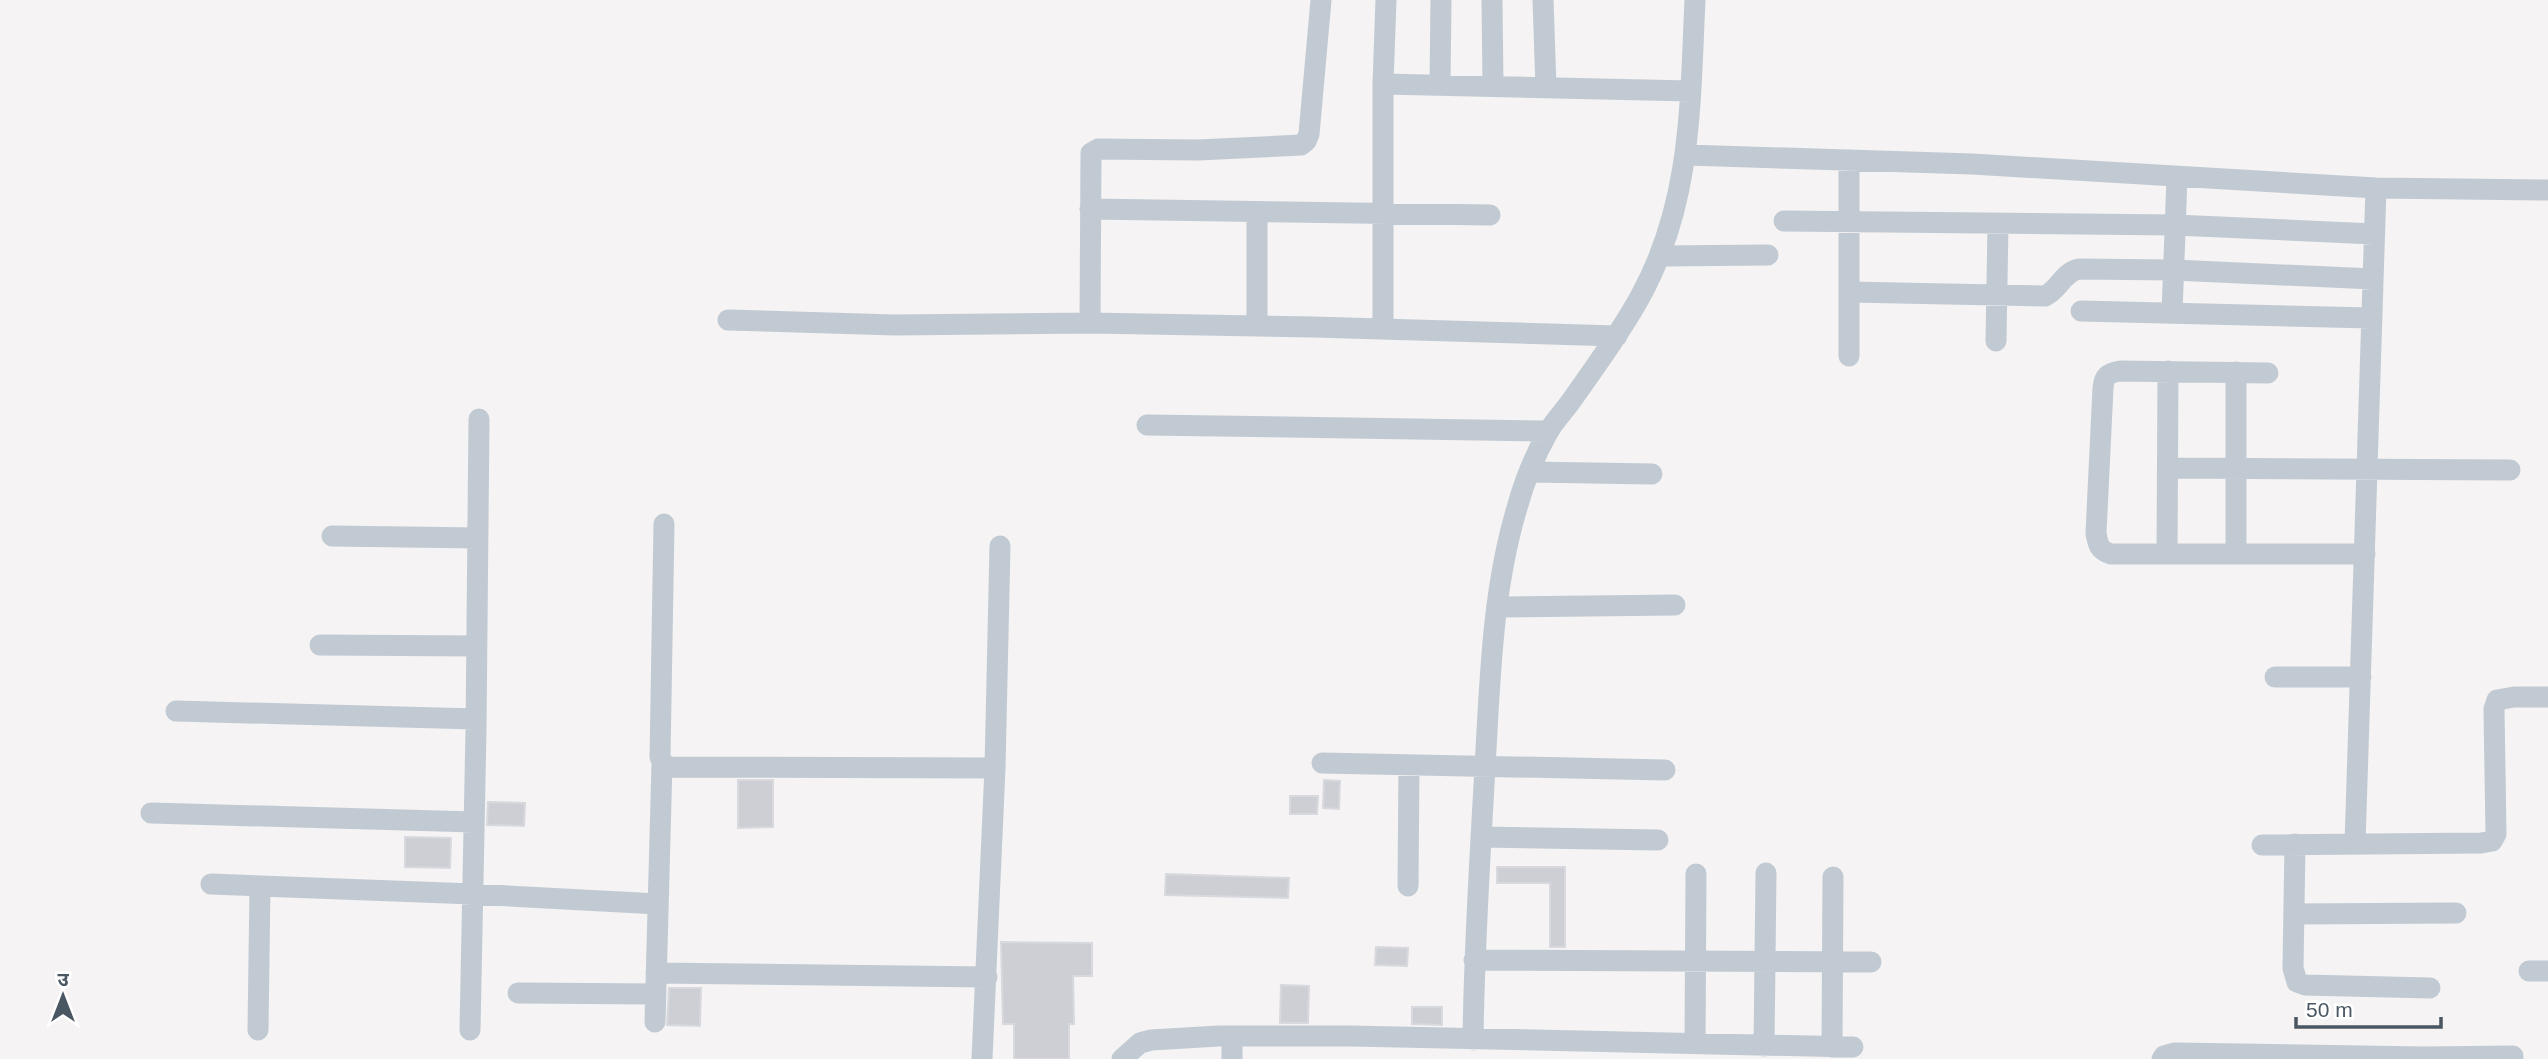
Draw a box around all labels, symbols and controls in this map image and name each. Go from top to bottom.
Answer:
north arrow [28,961,98,1031]
text: उ [57,969,69,990]
scale bar [2296,986,2441,1030]
text: 50 m [2306,998,2353,1021]

